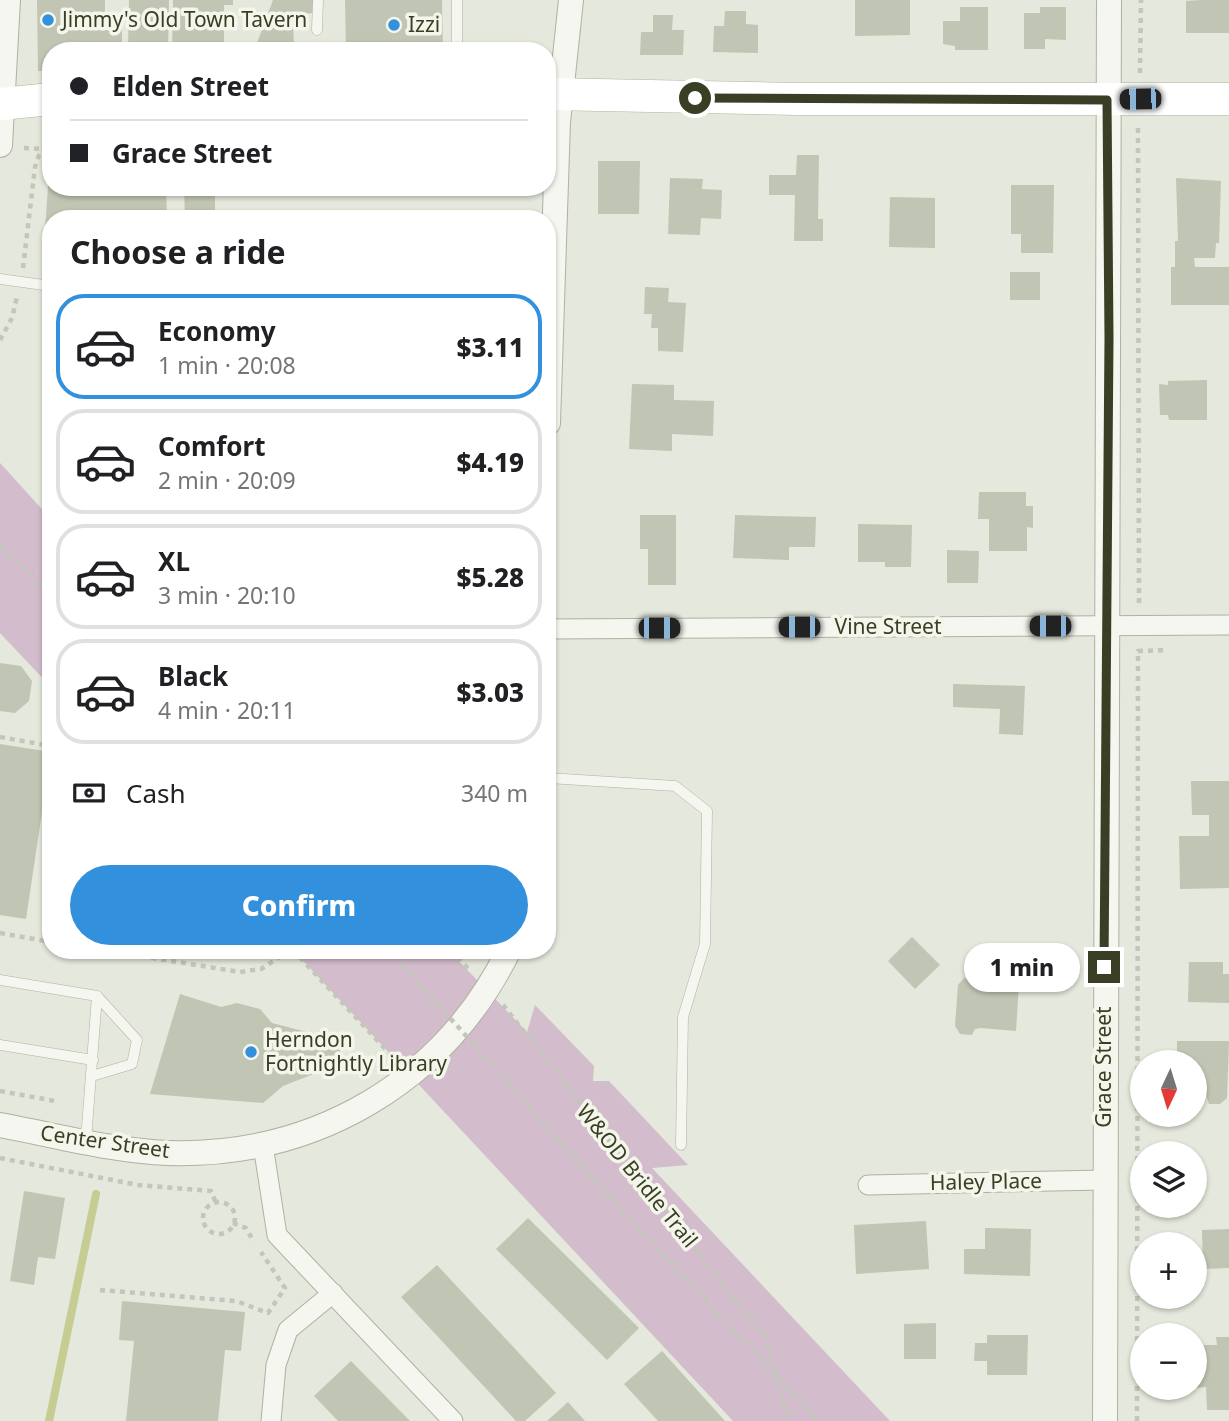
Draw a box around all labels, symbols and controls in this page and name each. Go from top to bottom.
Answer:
place label: Jimmy's Old Town Tavern [60,5,307,33]
place label: Izzi [408,10,440,38]
marker: Jimmy's Old Town Tavern [40,12,56,28]
marker: Izzi [386,17,402,33]
text: Elden Street [112,68,269,104]
route start [679,82,711,114]
car [1119,88,1162,110]
text: Grace Street [112,135,272,171]
text: Choose a ride [70,230,286,273]
text: Economy [158,313,276,349]
icon: car [74,315,137,378]
text: $3.11 [457,329,524,365]
text: 1 min · 20:08 [158,349,296,381]
text: Comfort [158,428,266,464]
icon: car [74,430,137,493]
text: $4.19 [457,444,524,480]
text: 2 min · 20:09 [158,464,296,496]
text: XL [158,543,190,579]
icon: car [74,545,137,608]
text: $5.28 [457,559,524,595]
text: 3 min · 20:10 [158,579,296,611]
street label: Vine Street [835,612,942,640]
car [1030,616,1072,637]
car [779,617,821,638]
car [639,618,681,639]
text: Black [158,658,228,694]
icon: car [74,660,137,723]
text: $3.03 [457,674,524,710]
text: 4 min · 20:11 [158,694,296,726]
icon: cash [70,774,108,812]
text: Cash [126,775,186,811]
text: 340 m [461,777,528,809]
button: Confirm [70,865,528,945]
callout: 1 min [964,942,1080,992]
text: 1 min [990,951,1054,983]
route end [1088,951,1120,983]
street label: Grace Street [1089,1006,1117,1128]
place label: Herndon Fortnightly Library [265,1025,447,1077]
marker: Herndon Fortnightly Library [243,1044,259,1060]
north arrow [1130,1050,1208,1127]
map controls [1130,1050,1207,1400]
street label: W&OD Bridle Trail [571,1098,704,1253]
street label: Center Street [39,1118,172,1164]
button: layers [1130,1141,1207,1218]
street label: Haley Place [930,1166,1042,1196]
button: + [1130,1232,1207,1309]
button: − [1130,1323,1207,1400]

